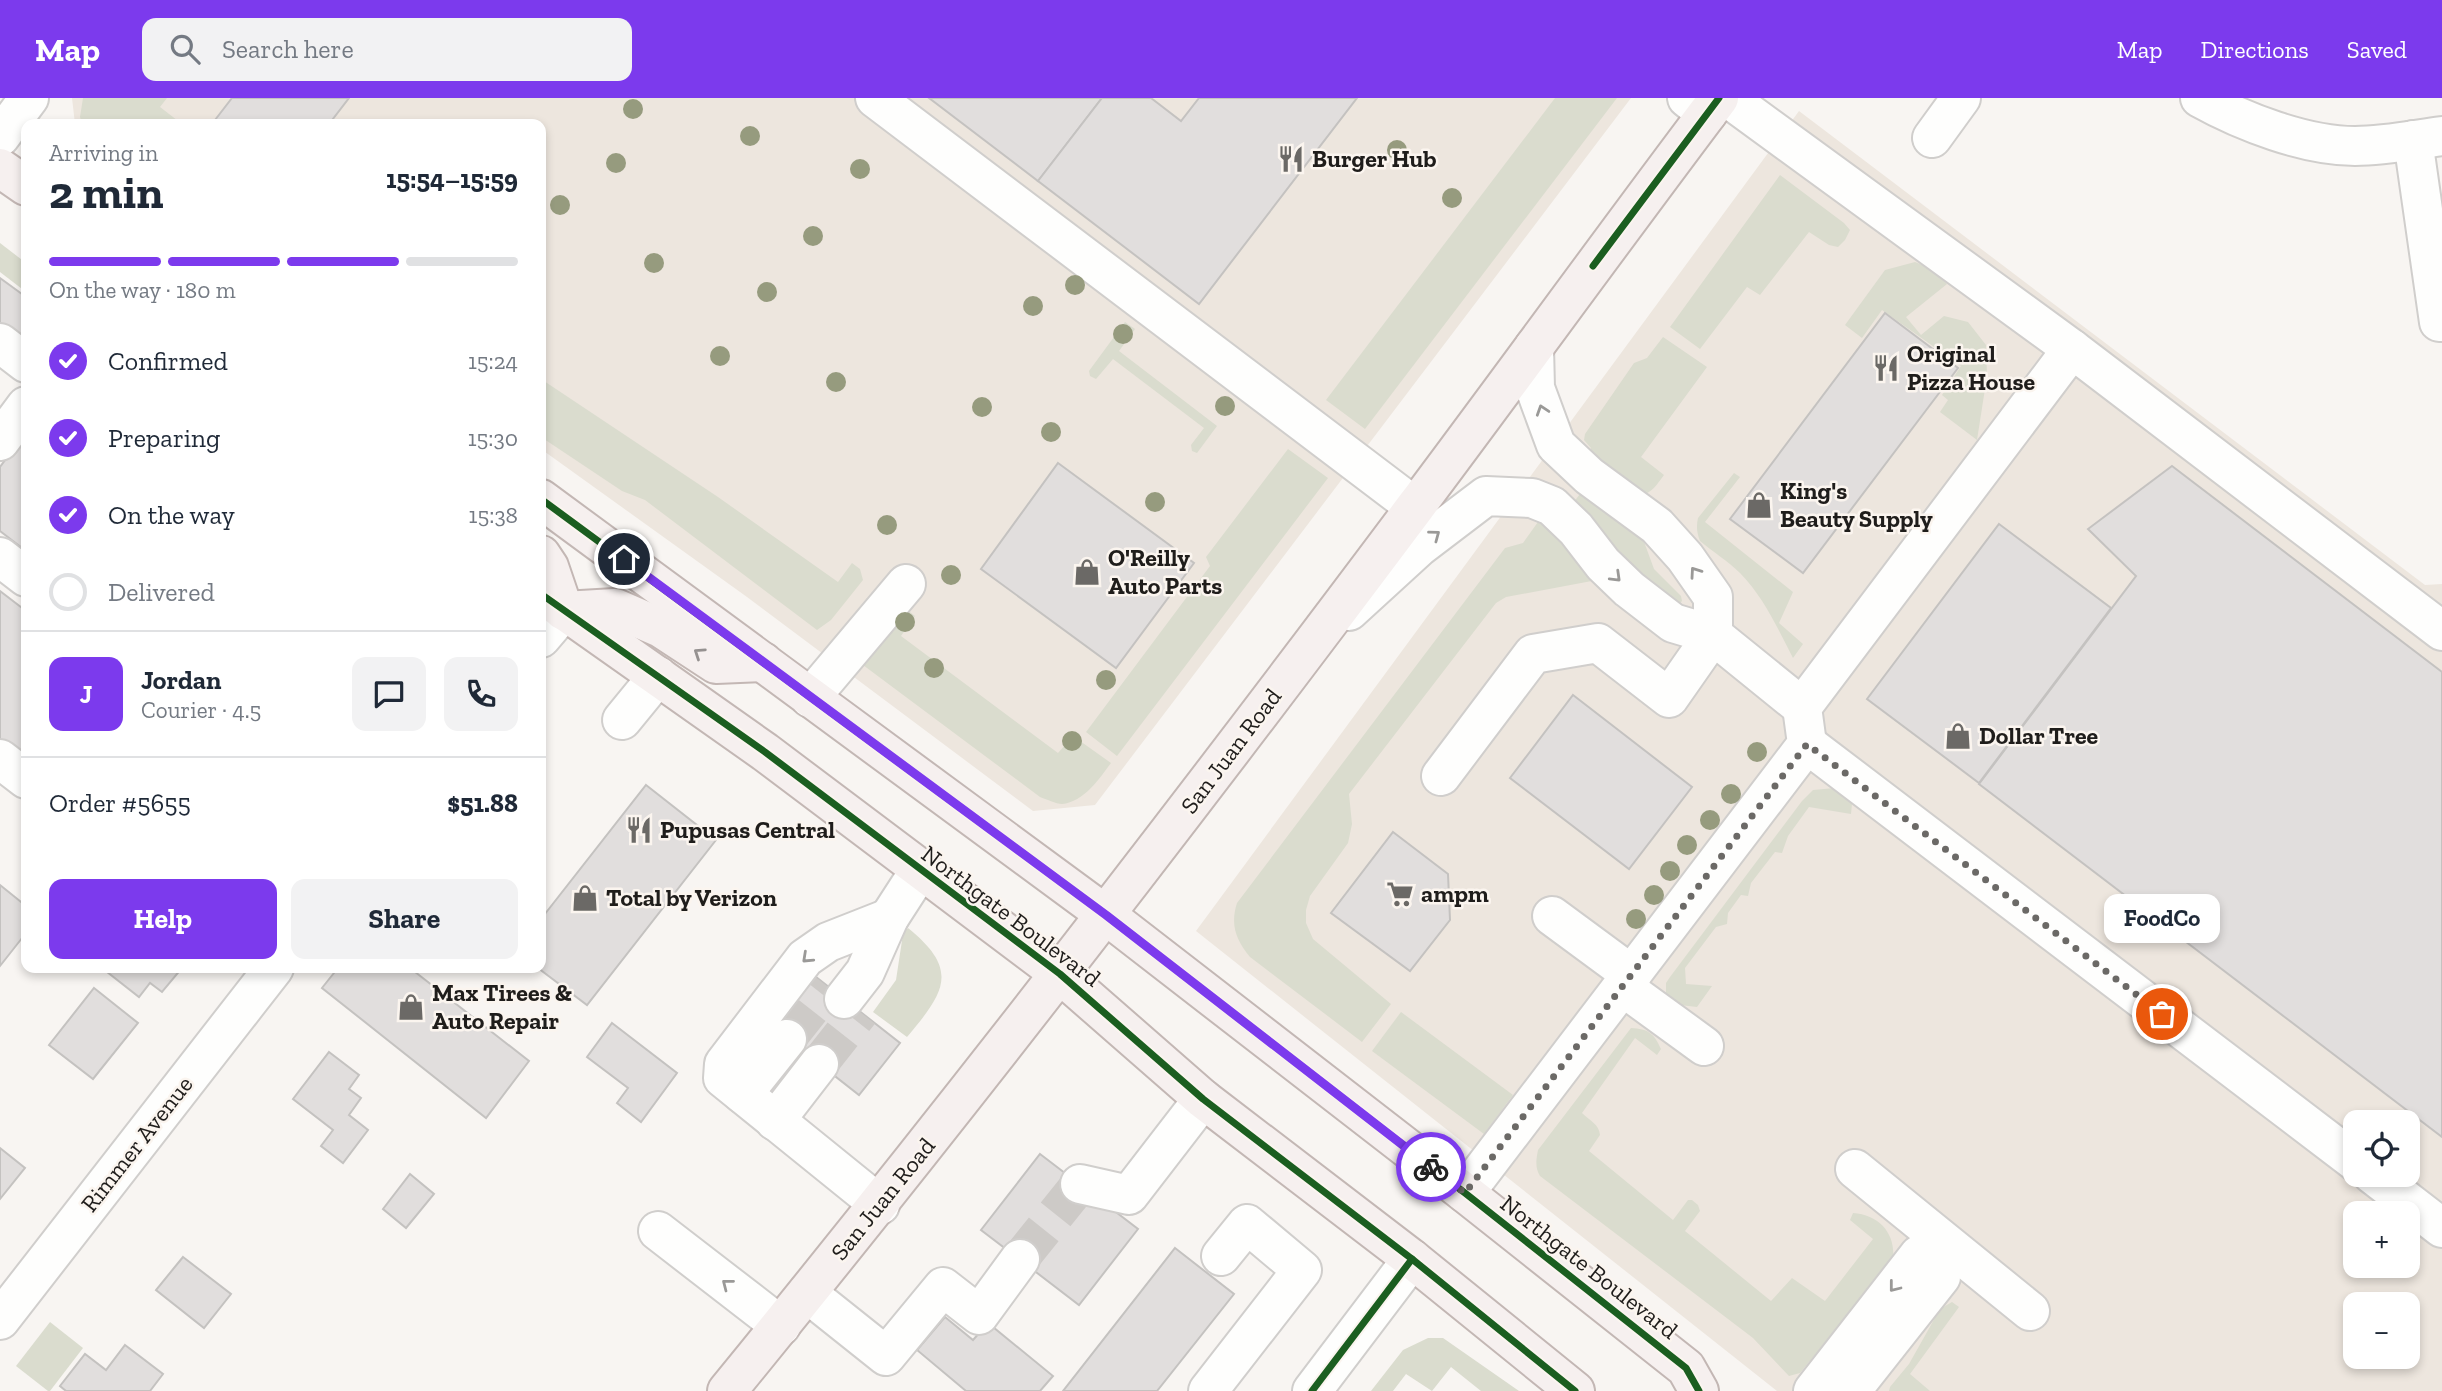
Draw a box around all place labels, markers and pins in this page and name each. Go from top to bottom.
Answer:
restaurant icon: Burger Hub [1276,144,1306,174]
place label: Burger Hub [1312,144,1437,173]
place label: Original Pizza House [1907,339,2035,396]
restaurant icon: Original Pizza House [1871,353,1901,383]
place label: King's Beauty Supply [1780,476,1933,533]
shop icon: King's Beauty Supply [1744,490,1774,520]
pin [594,529,654,589]
place label: O'Reilly Auto Parts [1108,543,1222,600]
shop icon: O'Reilly Auto Parts [1072,557,1102,587]
shop icon: Dollar Tree [1943,721,1973,751]
place label: Dollar Tree [1979,721,2099,750]
restaurant icon: Pupusas Central [624,815,654,845]
place label: Pupusas Central [660,815,835,844]
supermarket icon: ampm [1385,879,1415,909]
place label: ampm [1421,879,1489,908]
shop icon: Total by Verizon [570,883,600,913]
place label: Total by Verizon [606,883,777,912]
callout: FoodCo [2104,895,2220,944]
place label: Max Tirees & Auto Repair [432,978,572,1035]
pin [2132,984,2192,1044]
shop icon: Max Tirees & Auto Repair [396,992,426,1022]

